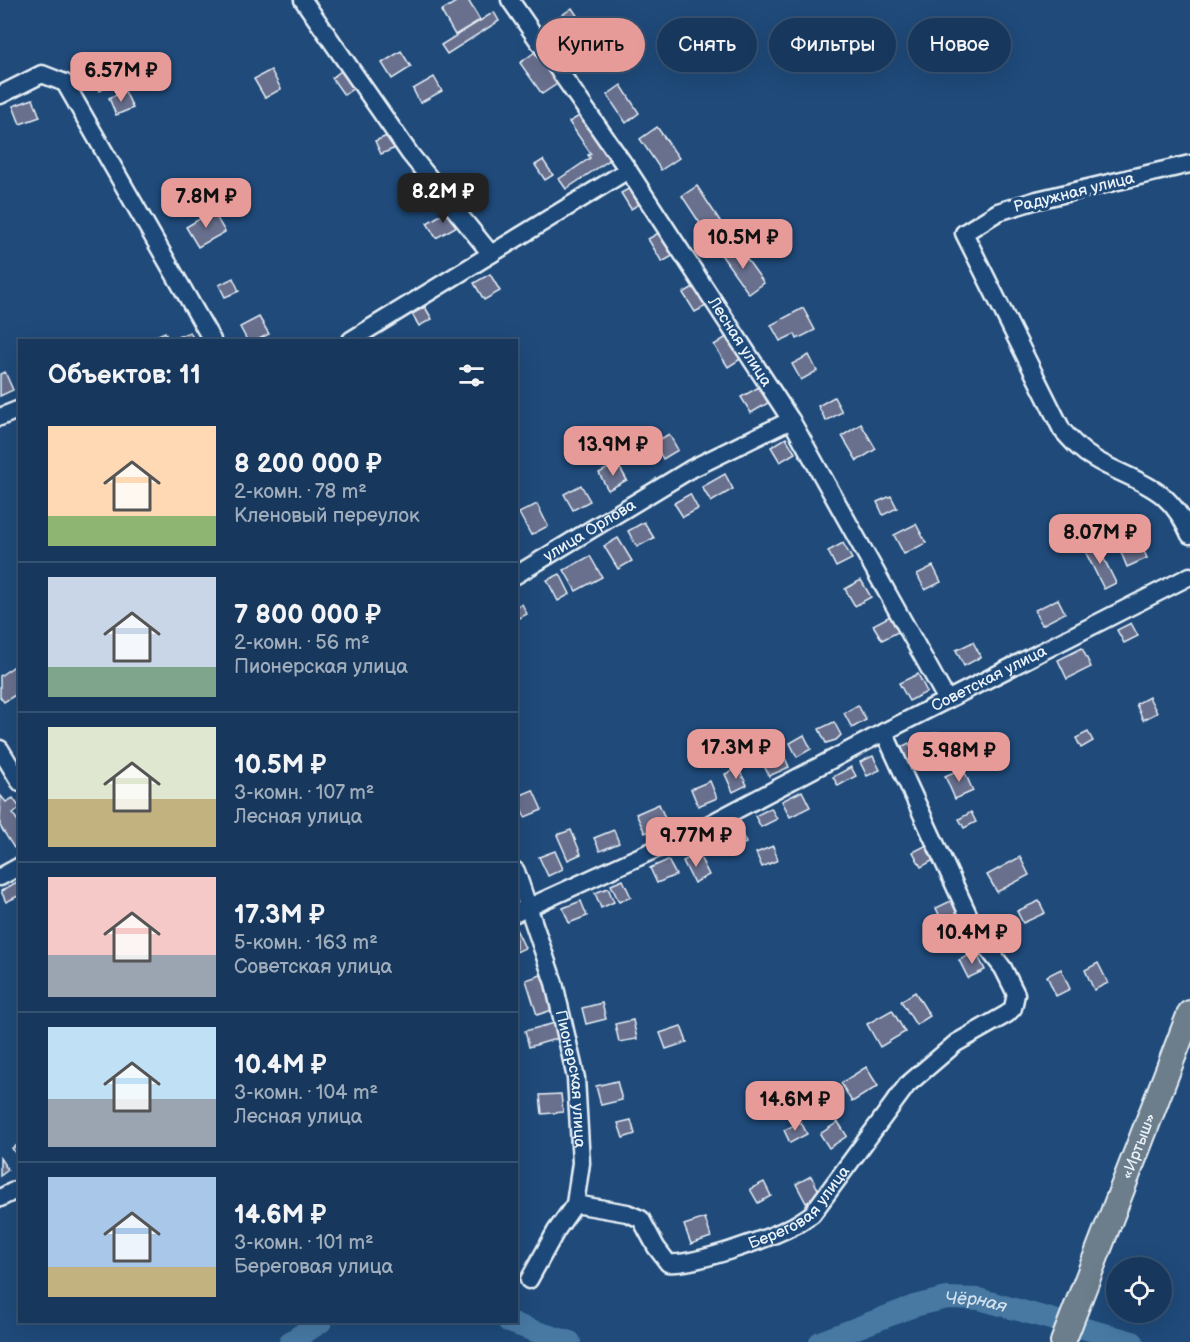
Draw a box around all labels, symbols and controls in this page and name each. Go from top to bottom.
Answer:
chip: Купить [536,18,645,72]
chip: Снять [657,18,757,72]
chip: Фильтры [769,18,896,72]
chip: Новое [908,18,1011,72]
pin: 6.57M ₽ [66,52,176,103]
text: 6.57M ₽ [84,59,158,83]
street label: Радужная улица [1012,169,1137,217]
pin: 8.2M ₽ [394,173,492,224]
pin: 7.8M ₽ [157,178,255,229]
text: 8.2M ₽ [412,180,474,204]
text: 7.8M ₽ [175,185,237,209]
pin: 10.5M ₽ [688,219,798,270]
text: 10.5M ₽ [707,226,779,250]
street label: Лесная улица [703,293,776,391]
icon: filters [455,359,488,392]
text: Объектов: 11 [48,360,201,391]
pin: 13.9M ₽ [558,426,668,477]
text: 13.9M ₽ [578,433,648,457]
text: 8 200 000 ₽ [234,449,382,480]
icon: home [96,450,168,522]
text: 2-комн. · 78 m² [234,480,367,504]
street label: улица Орлова [540,495,640,566]
text: Кленовый переулок [234,504,420,528]
pin: 8.07M ₽ [1045,514,1155,565]
text: 8.07M ₽ [1063,521,1137,545]
text: 7 800 000 ₽ [234,600,381,631]
icon: home [96,601,168,673]
text: 2-комн. · 56 m² [234,631,370,655]
street label: Советская улица [928,641,1050,716]
text: Пионерская улица [234,655,408,679]
pin: 17.3M ₽ [681,729,791,780]
pin: 5.98M ₽ [904,732,1014,783]
text: 17.3M ₽ [701,736,771,760]
text: 5.98M ₽ [922,739,996,763]
text: 10.5M ₽ [234,750,326,781]
icon: home [96,751,168,823]
text: 3-комн. · 107 m² [234,781,375,805]
text: Лесная улица [234,805,363,829]
pin: 9.77M ₽ [641,817,751,868]
text: 9.77M ₽ [660,824,732,848]
text: 17.3M ₽ [234,900,325,931]
icon: home [96,901,168,973]
pin: 10.4M ₽ [917,914,1027,965]
text: 10.4M ₽ [936,921,1008,945]
text: 5-комн. · 163 m² [234,931,378,955]
text: Советская улица [234,955,392,979]
street label: Пионерская улица [551,1008,590,1149]
text: 10.4M ₽ [234,1050,327,1081]
icon: home [96,1051,168,1123]
text: 3-комн. · 104 m² [234,1081,378,1105]
pin: 14.6M ₽ [740,1081,850,1132]
text: 14.6M ₽ [760,1088,831,1112]
text: Лесная улица [234,1105,363,1129]
street label: «Иртыш» [1117,1110,1160,1182]
street label: Береговая улица [746,1162,854,1253]
text: 14.6M ₽ [234,1200,326,1231]
icon: home [96,1201,168,1273]
text: 3-комн. · 101 m² [234,1231,374,1255]
text: Береговая улица [234,1255,393,1279]
map controls [1106,1257,1172,1323]
button: locate [1106,1257,1172,1323]
water label: Чёрная [945,1287,1010,1317]

